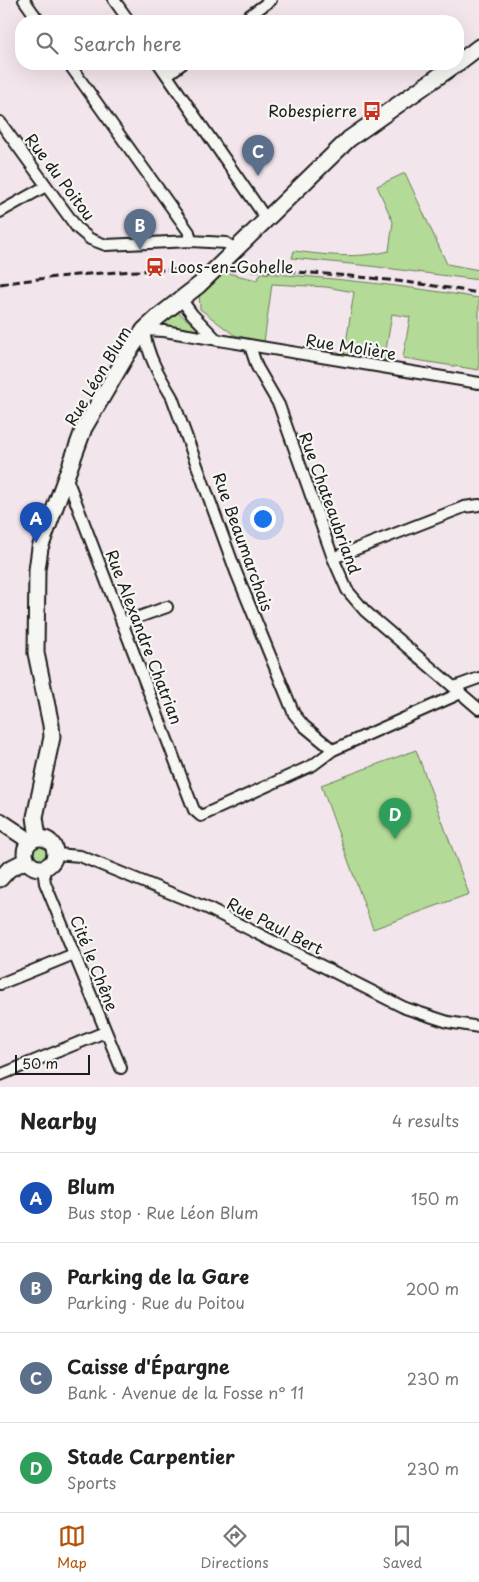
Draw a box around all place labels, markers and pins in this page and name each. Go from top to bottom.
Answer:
place label: Robespierre [268,98,357,122]
bus stop icon: Robespierre [361,100,383,122]
pin: C [242,135,274,176]
pin: B [124,209,156,250]
place label: Loos-en-Gohelle [170,254,294,278]
station icon: Loos-en-Gohelle [144,256,166,278]
pin: A [20,502,52,543]
pin: D [379,798,411,839]

